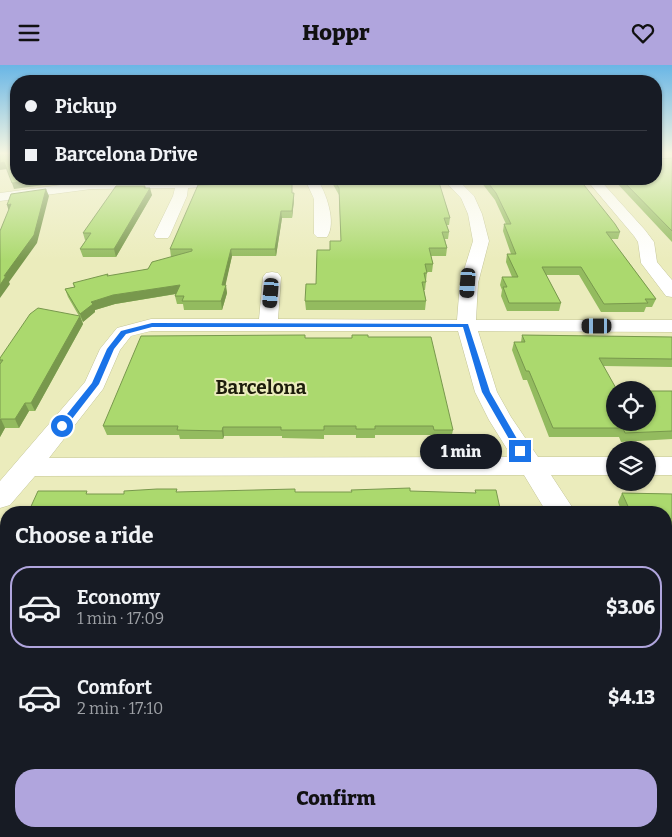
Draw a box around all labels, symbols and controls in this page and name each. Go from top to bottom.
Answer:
icon: menu [15,19,43,47]
text: Hoppr [302,19,370,46]
icon: heart [629,19,657,47]
text: Pickup [55,95,117,118]
text: Barcelona Drive [55,143,198,166]
car [459,268,476,298]
car [262,277,279,309]
car [582,319,612,334]
district label: Barcelona [215,376,307,399]
map controls [606,381,656,491]
button: locate [606,381,656,431]
route start [51,415,73,437]
callout: 1 min [420,433,502,469]
route end [509,440,531,462]
button: layers [606,441,656,491]
text: 1 min [441,442,481,461]
text: Choose a ride [15,522,154,549]
icon: car [17,585,62,630]
text: Economy [77,586,160,609]
text: $3.06 [606,596,655,619]
text: 1 min · 17:09 [77,609,164,628]
icon: car [17,675,62,720]
text: Comfort [77,676,152,699]
text: $4.13 [608,686,655,709]
text: 2 min · 17:10 [77,699,163,718]
button: Confirm [15,769,657,827]

